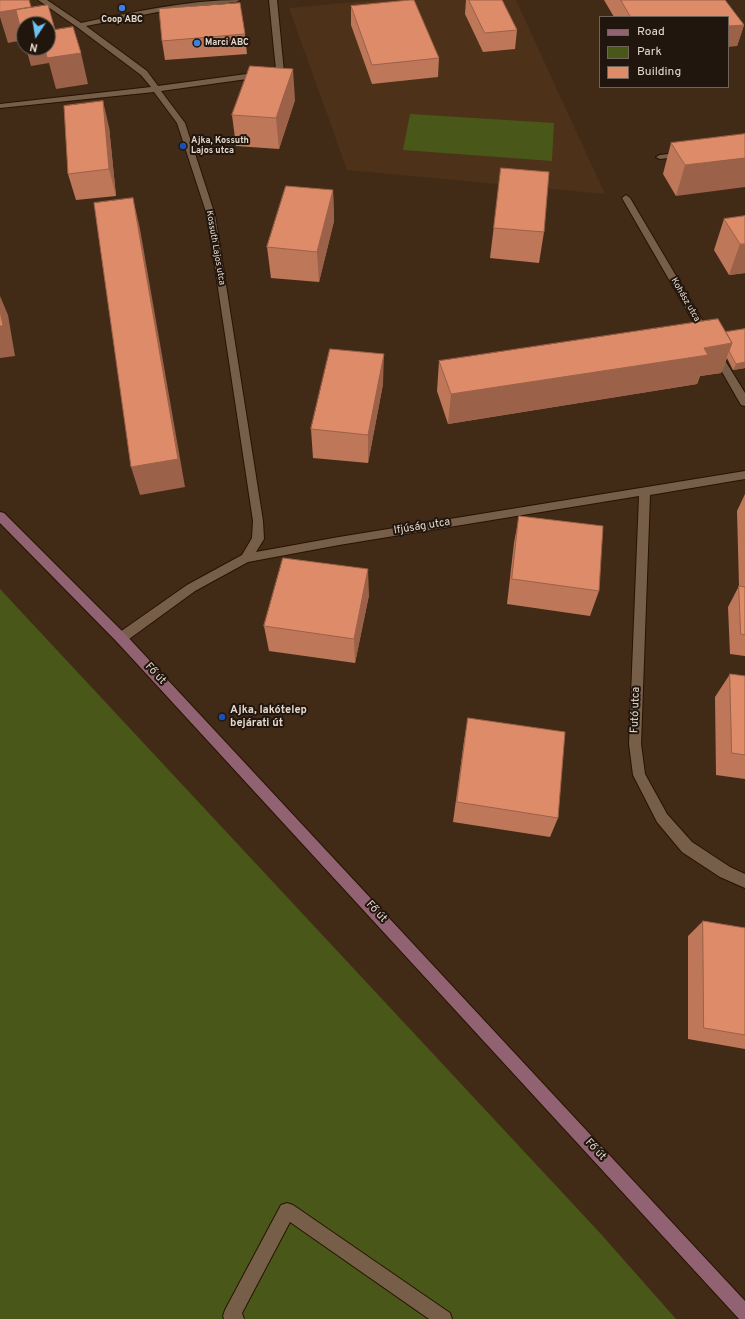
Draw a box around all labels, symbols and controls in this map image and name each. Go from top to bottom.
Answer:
marker: Coop ABC [117,3,127,13]
place label: Coop ABC [101,15,143,25]
north arrow [16,16,56,56]
legend [599,16,729,88]
text: Road [637,24,665,40]
marker: Marci ABC [192,38,202,48]
place label: Marci ABC [205,38,249,48]
text: N [28,39,39,54]
text: Park [637,44,662,60]
text: Building [637,64,681,80]
place label: Ajka, Kossuth Lajos utca [191,136,249,157]
marker: Ajka, Kossuth Lajos utca [178,141,188,151]
street label: Kossuth Lajos utca [203,210,227,286]
street label: Kohász utca [668,276,702,324]
street label: Ifjúság utca [393,516,451,538]
street label: Fő út [142,660,168,688]
street label: Futó utca [629,687,643,733]
place label: Ajka, lakótelep bejárati út [230,704,307,730]
marker: Ajka, lakótelep bejárati út [217,712,227,722]
street label: Fő út [363,898,389,926]
street label: Fő út [582,1136,608,1164]

